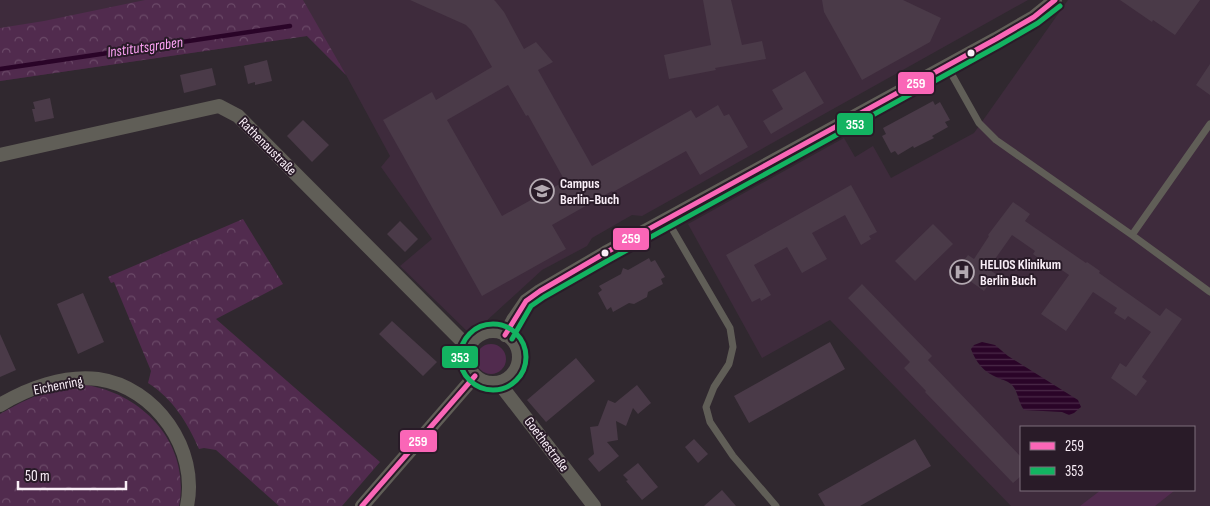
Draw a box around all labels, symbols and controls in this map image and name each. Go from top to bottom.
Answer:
water label: Institutsgraben [106,33,184,62]
unlabelled marker [966,48,976,58]
line badge: 259 [897,71,935,95]
text: 259 [907,75,926,92]
line badge: 353 [836,112,874,136]
street label: Rathenaustraße [235,114,300,179]
text: 353 [846,116,864,133]
place label: Campus Berlin-Buch [560,175,619,208]
school or university icon: Campus Berlin-Buch [529,178,555,204]
line badge: 259 [612,227,650,251]
text: 259 [622,230,641,247]
unlabelled marker [600,248,610,258]
place label: HELIOS Klinikum Berlin Buch [980,256,1061,289]
hospital icon: HELIOS Klinikum Berlin Buch [949,259,975,285]
line badge: 353 [441,345,479,369]
text: 353 [451,349,469,366]
street label: Eichenring [32,372,85,399]
street label: Goethestraße [520,414,573,475]
legend [1020,426,1195,491]
line badge: 259 [399,429,438,453]
text: 259 [409,433,428,450]
text: 259 [1065,437,1084,456]
scale bar [18,458,125,490]
text: 353 [1065,462,1084,481]
text: 50 m [25,467,50,486]

